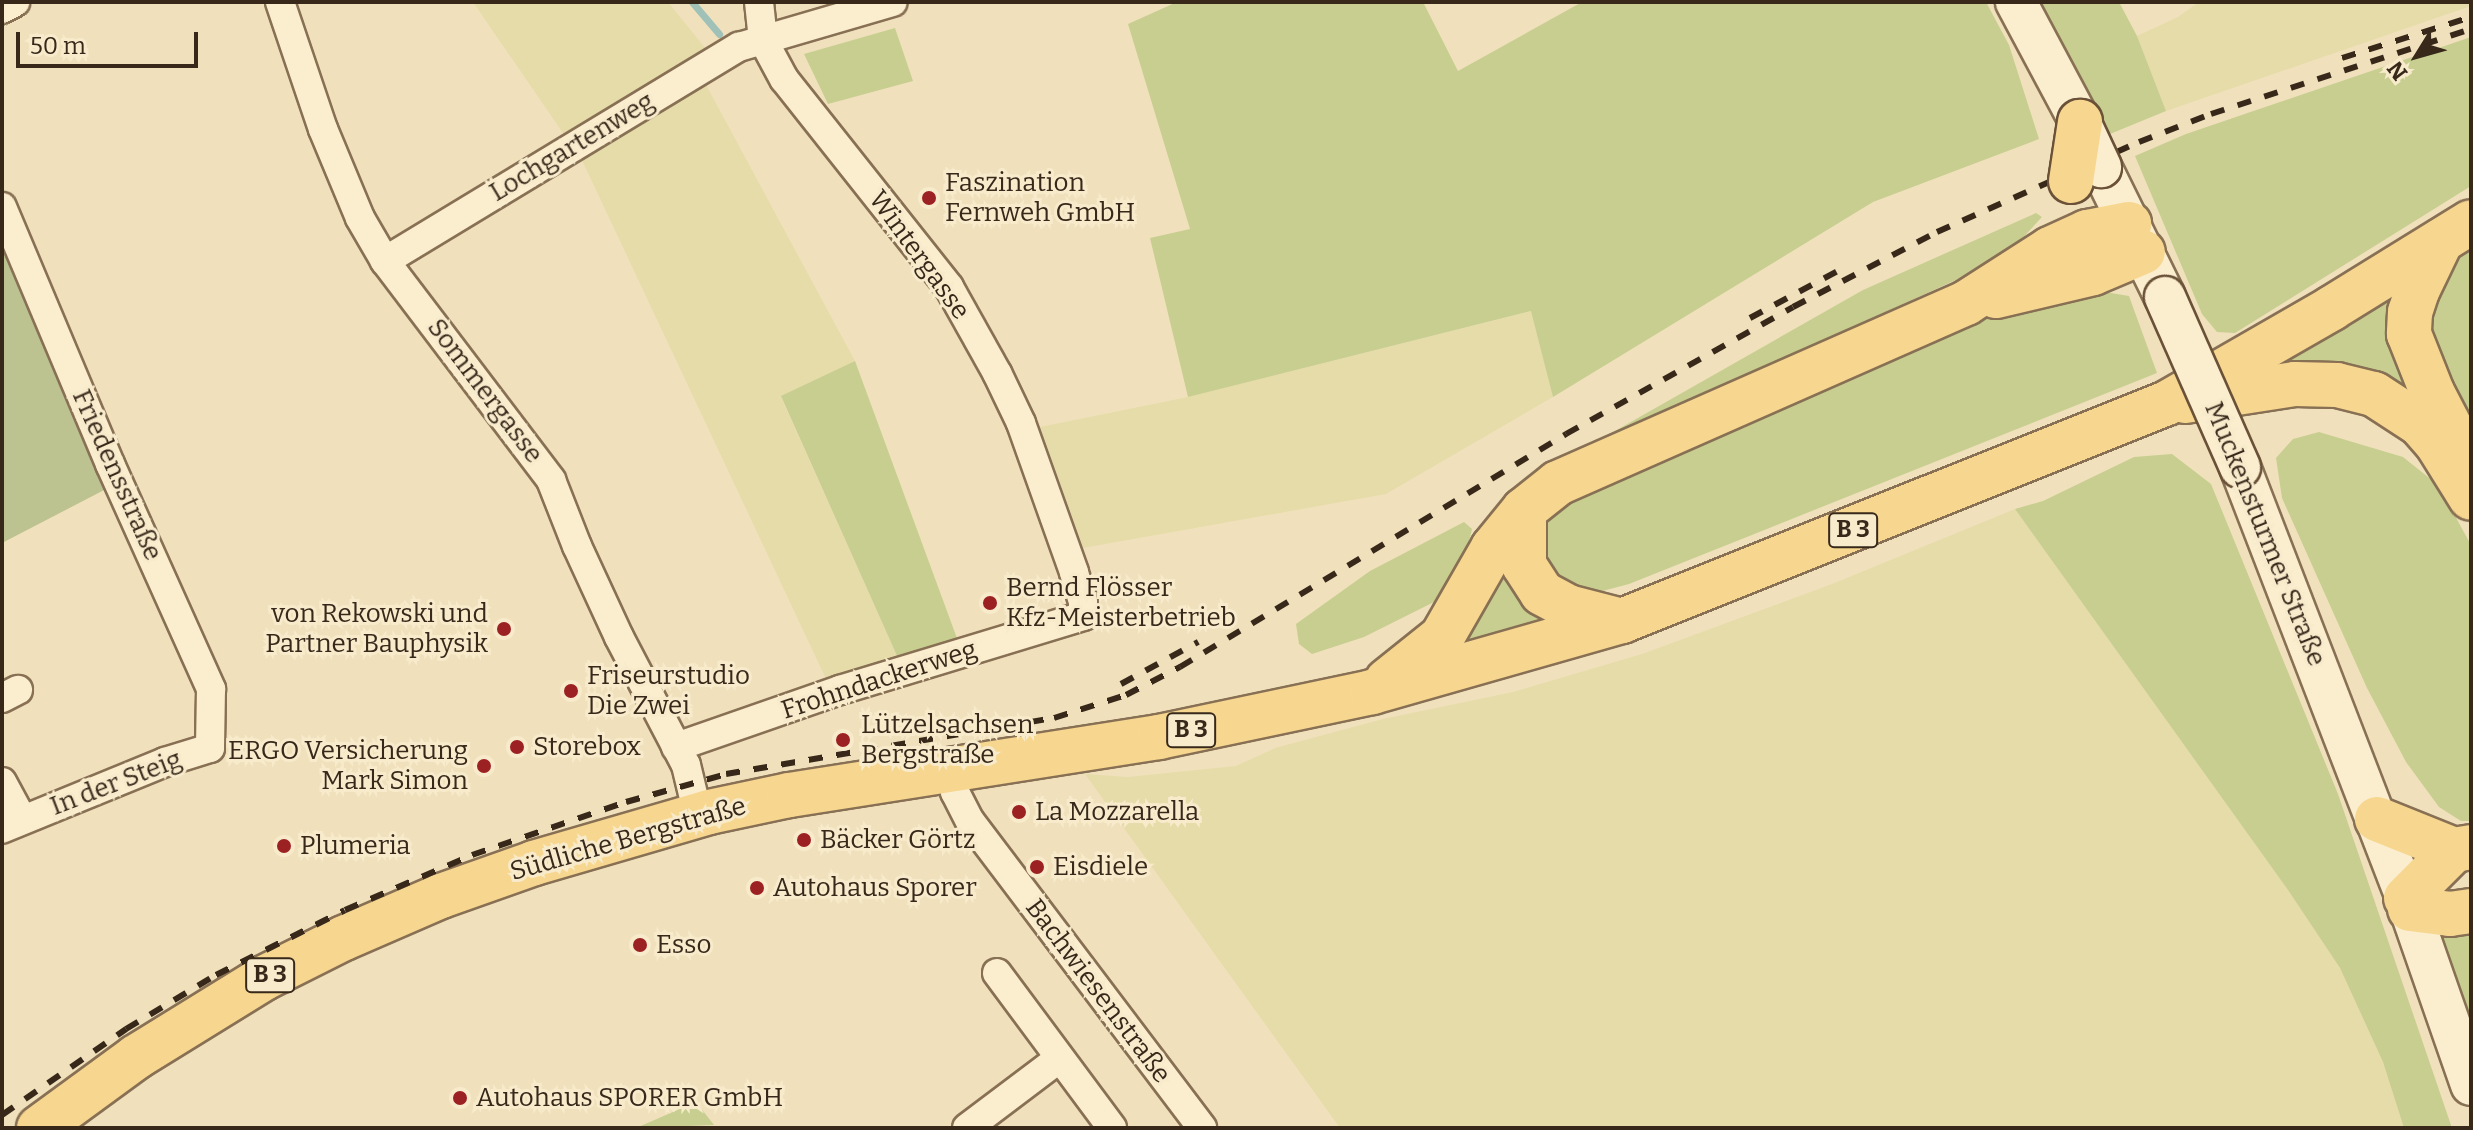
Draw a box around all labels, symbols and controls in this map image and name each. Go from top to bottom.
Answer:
scale bar [20,16,202,66]
north arrow [2377,16,2457,96]
text: 50 m [30,32,86,60]
text: N [2382,56,2413,86]
street label: Lochgartenweg [484,86,660,208]
place label: Faszination Fernweh GmbH [945,167,1135,228]
street label: Wintergasse [862,185,976,325]
marker: Faszination Fernweh GmbH [920,189,938,207]
street label: Sommergasse [421,313,549,469]
street label: Friedensstraße [65,385,169,565]
street label: Muckensturmer Straße [2198,397,2332,671]
road number: B 3 [1827,510,1879,550]
place label: Bernd Flösser Kfz-Meisterbetrieb [1006,572,1236,634]
marker: Bernd Flösser Kfz-Meisterbetrieb [981,594,999,612]
place label: von Rekowski und Partner Bauphysik [265,598,488,660]
marker: von Rekowski und Partner Bauphysik [495,620,513,638]
street label: Frohndackerweg [777,634,981,726]
place label: Friseurstudio Die Zwei [587,660,750,722]
marker: Friseurstudio Die Zwei [562,682,580,700]
place label: Lützelsachsen Bergstraße [861,709,1033,770]
road number: B 3 [1165,710,1217,750]
marker: Lützelsachsen Bergstraße [832,729,854,751]
place label: Storebox [533,731,641,763]
place label: ERGO Versicherung Mark Simon [228,735,468,796]
marker: Storebox [508,738,526,756]
street label: In der Steig [46,744,186,822]
marker: ERGO Versicherung Mark Simon [475,757,493,775]
street label: Südliche Bergstraße [506,790,750,888]
place label: La Mozzarella [1035,796,1199,828]
marker: La Mozzarella [1010,803,1028,821]
place label: Bäcker Görtz [820,824,975,856]
place label: Plumeria [300,830,411,862]
marker: Bäcker Görtz [795,831,813,849]
marker: Plumeria [275,837,293,855]
place label: Eisdiele [1053,851,1148,883]
marker: Eisdiele [1028,858,1046,876]
place label: Autohaus Sporer [773,872,977,904]
marker: Autohaus Sporer [748,879,766,897]
street label: Bachwiesenstraße [1019,893,1177,1089]
place label: Esso [656,929,711,961]
marker: Esso [631,936,649,954]
road number: B 3 [244,955,296,995]
place label: Autohaus SPORER GmbH [476,1082,783,1114]
marker: Autohaus SPORER GmbH [451,1089,469,1107]

